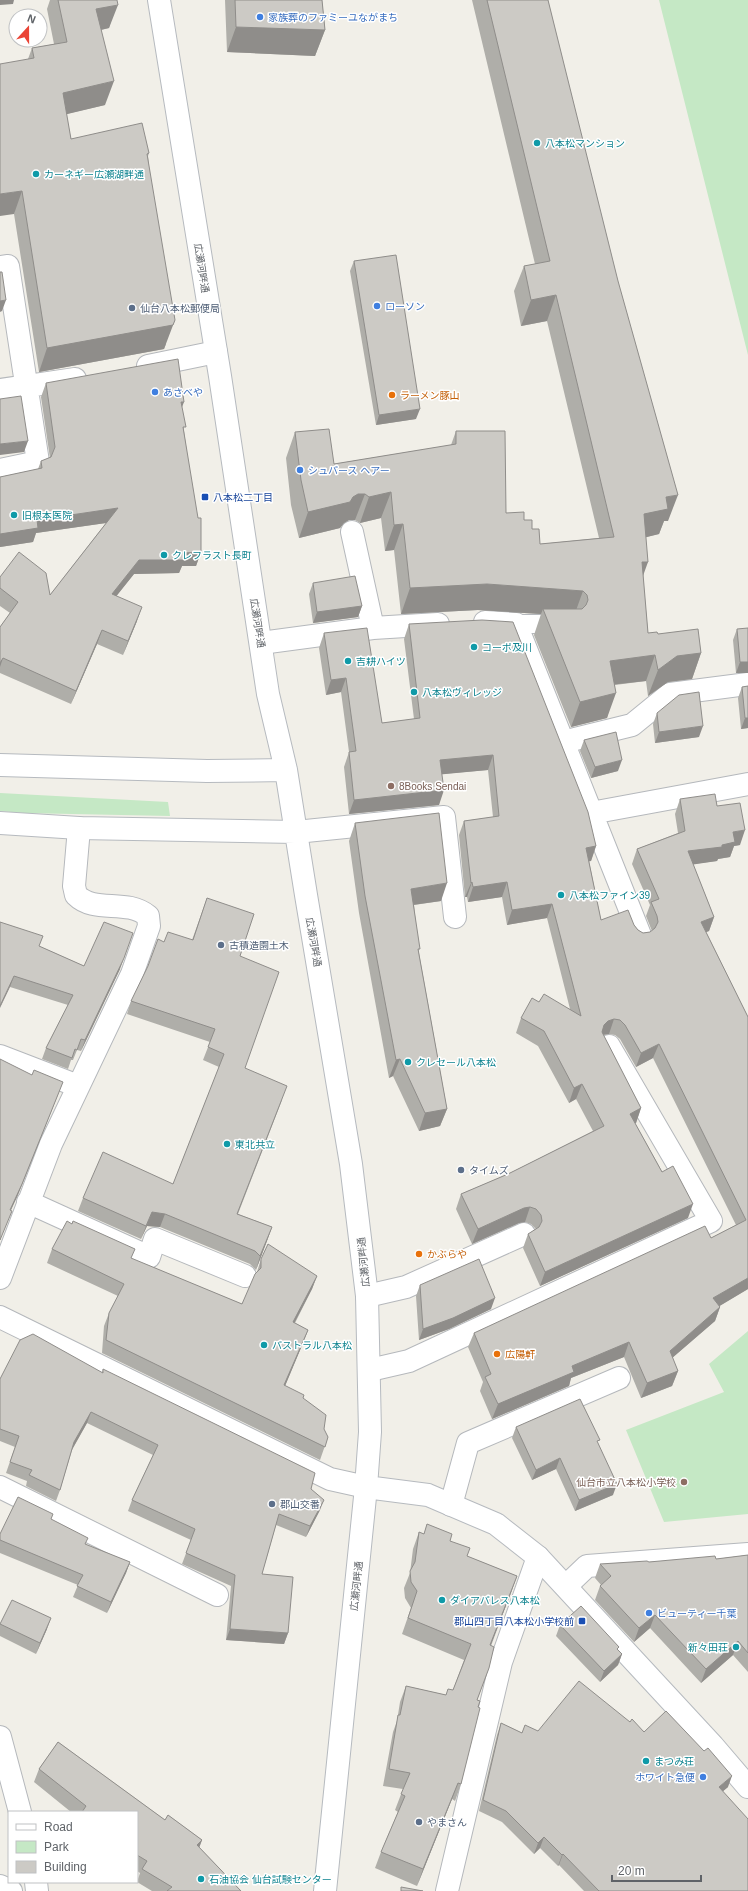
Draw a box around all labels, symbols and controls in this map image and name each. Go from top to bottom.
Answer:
north arrow [8,8,48,48]
text: N [26,12,37,26]
marker: 家族葬のファミーユながまち [255,12,265,22]
place label: 家族葬のファミーユながまち [268,12,398,23]
marker: 八本松マンション [532,138,542,148]
place label: 八本松マンション [545,138,625,149]
marker: カーネギー広瀬湖畔通 [31,169,41,179]
place label: カーネギー広瀬湖畔通 [44,169,144,180]
street label: 広瀬河畔通 [192,243,211,294]
marker: ローソン [372,301,382,311]
place label: ローソン [385,301,425,312]
marker: 仙台八本松郵便局 [127,303,137,313]
place label: 仙台八本松郵便局 [140,303,220,314]
marker: あさべや [150,387,160,397]
place label: あさべや [163,387,203,398]
marker: ラーメン豚山 [387,390,397,400]
place label: ラーメン豚山 [400,390,460,401]
marker: シュパース ヘアー [295,465,305,475]
place label: シュパース ヘアー [308,465,390,476]
marker: 八本松二丁目 [200,492,210,502]
place label: 八本松二丁目 [213,492,273,503]
marker: 旧根本医院 [9,510,19,520]
place label: 旧根本医院 [22,510,72,521]
marker: クレフラスト長町 [159,550,169,560]
place label: クレフラスト長町 [172,550,252,561]
street label: 広瀬河畔通 [248,598,267,649]
marker: コーポ及川 [469,642,479,652]
place label: コーポ及川 [482,642,532,653]
marker: 吉耕ハイツ [343,656,353,666]
place label: 吉耕ハイツ [356,656,406,667]
marker: 八本松ヴィレッジ [409,687,419,697]
place label: 八本松ヴィレッジ [422,687,502,698]
marker: 8Books Sendai [386,781,396,791]
place label: 8Books Sendai [399,781,466,792]
marker: 八本松ファイン39 [556,890,566,900]
place label: 八本松ファイン39 [569,890,651,901]
street label: 広瀬河畔通 [304,917,323,968]
marker: 古積造園土木 [216,940,226,950]
place label: 古積造園土木 [229,940,289,951]
marker: クレセール八本松 [403,1057,413,1067]
place label: クレセール八本松 [416,1057,496,1068]
marker: 東北共立 [222,1139,232,1149]
place label: 東北共立 [235,1139,275,1150]
marker: タイムズ [456,1165,466,1175]
place label: タイムズ [469,1165,509,1176]
street label: 広瀬河畔通 [355,1237,372,1287]
marker: かぶらや [414,1249,424,1259]
place label: かぶらや [427,1249,467,1260]
marker: パストラル八本松 [259,1340,269,1350]
place label: パストラル八本松 [272,1340,352,1351]
marker: 広陽軒 [492,1349,502,1359]
place label: 広陽軒 [505,1349,535,1360]
place label: 仙台市立八本松小学校 [576,1477,676,1488]
marker: 仙台市立八本松小学校 [679,1477,689,1487]
marker: 郡山交番 [267,1499,277,1509]
place label: 郡山交番 [280,1499,320,1510]
street label: 広瀬河畔通 [348,1561,365,1611]
marker: ダイアパレス八本松 [437,1595,447,1605]
place label: ダイアパレス八本松 [450,1595,540,1606]
marker: ビューティー千葉 [644,1608,654,1618]
place label: ビューティー千葉 [657,1608,736,1619]
place label: 郡山四丁目八本松小学校前 [454,1616,574,1627]
marker: 郡山四丁目八本松小学校前 [577,1616,587,1626]
place label: 新々田荘 [688,1642,728,1653]
marker: 新々田荘 [731,1642,741,1652]
marker: まつみ荘 [641,1756,651,1766]
place label: まつみ荘 [654,1756,694,1767]
place label: ホワイト急便 [635,1772,695,1783]
marker: ホワイト急便 [698,1772,708,1782]
legend [8,1811,138,1883]
marker: やまさん [414,1817,424,1827]
place label: やまさん [427,1817,467,1828]
text: Road [44,1820,73,1834]
text: Park [44,1840,70,1854]
scale bar [612,1857,701,1883]
text: Building [44,1860,87,1874]
text: 20 m [618,1864,645,1878]
marker: 石油協会 仙台試験センター [196,1874,206,1884]
place label: 石油協会 仙台試験センター [209,1874,332,1885]

